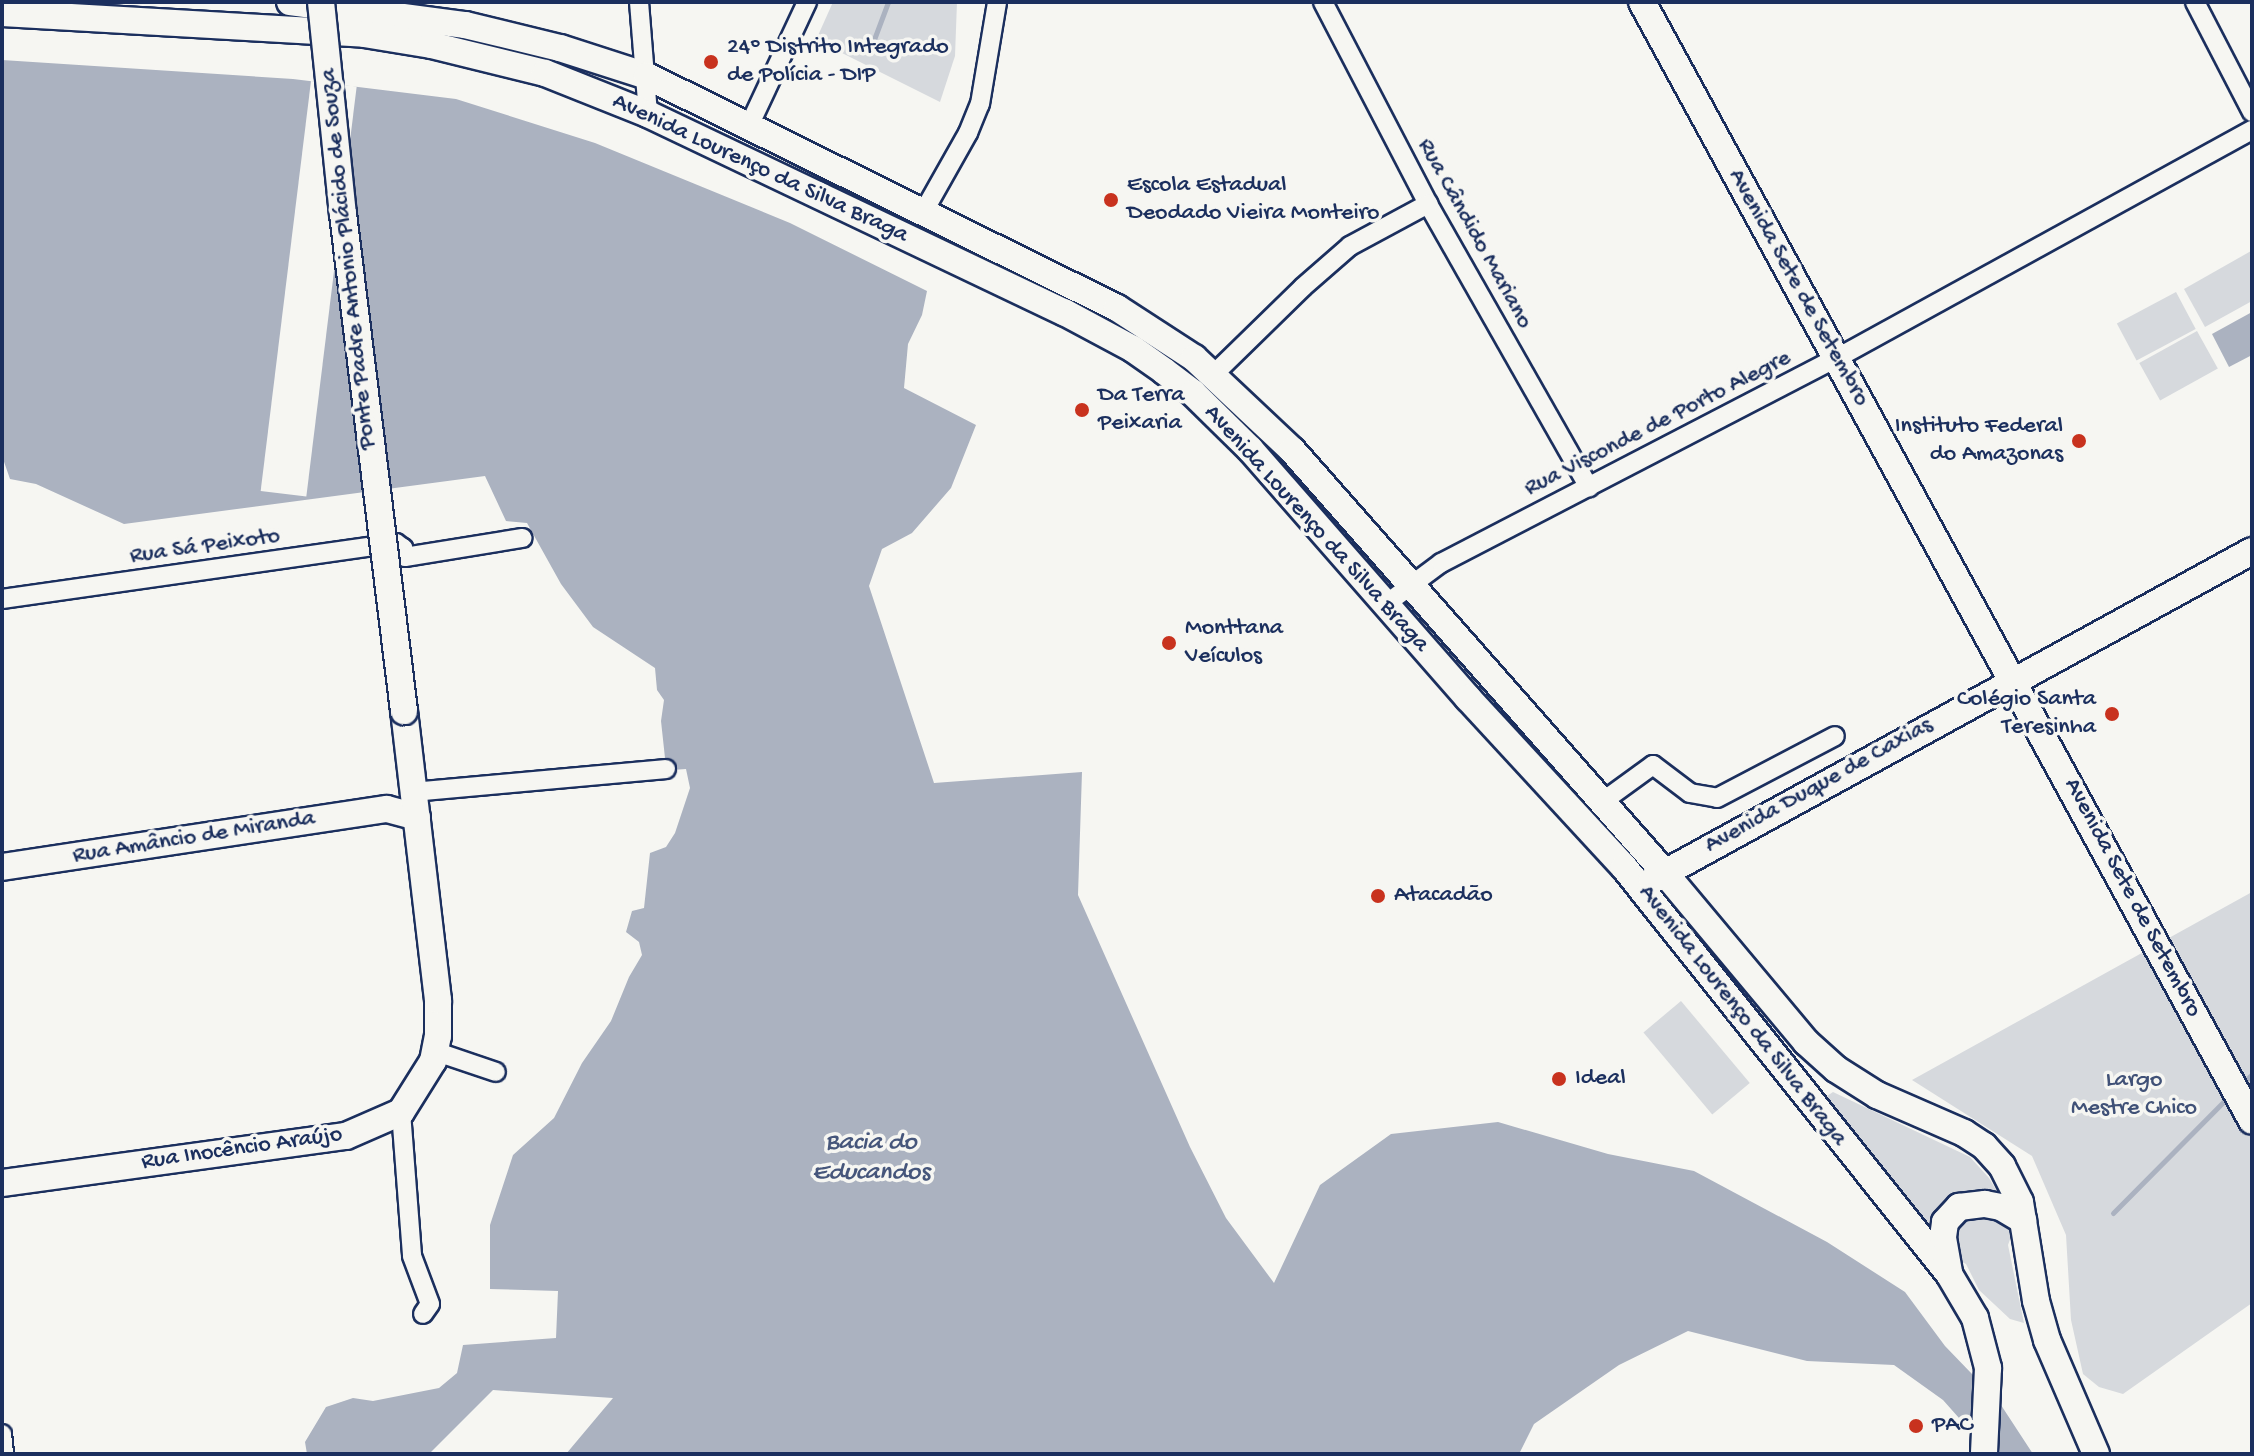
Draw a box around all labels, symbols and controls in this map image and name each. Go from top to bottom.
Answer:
place label: 24º Distrito Integrado de Polícia - DIP [727,34,949,90]
marker: 24º Distrito Integrado de Polícia - DIP [702,53,720,71]
street label: Ponte Padre Antonio Plácido de Souza [315,67,383,451]
street label: Avenida Lourenço da Silva Braga [607,88,913,250]
street label: Rua Cândido Mariano [1410,134,1538,334]
street label: Avenida Sete de Setembro [1721,164,1875,412]
place label: Escola Estadual Deodado Vieira Monteiro [1127,172,1380,228]
marker: Escola Estadual Deodado Vieira Monteiro [1102,191,1120,209]
street label: Rua Visconde de Porto Alegre [1520,344,1796,504]
place label: Da Terra Peixaria [1098,382,1185,438]
street label: Avenida Lourenço da Silva Braga [1197,399,1435,659]
marker: Da Terra Peixaria [1073,401,1091,419]
place label: Instituto Federal do Amazonas [1895,413,2063,469]
marker: Instituto Federal do Amazonas [2070,432,2088,450]
street label: Rua Sá Peixoto [128,522,282,572]
place label: Monttana Veículos [1185,615,1283,671]
marker: Monttana Veículos [1160,634,1178,652]
place label: Colégio Santa Teresinha [1957,686,2096,742]
marker: Colégio Santa Teresinha [2103,705,2121,723]
street label: Avenida Duque de Caxias [1700,711,1938,861]
street label: Avenida Sete de Setembro [2057,774,2207,1022]
street label: Rua Amâncio de Miranda [71,805,317,871]
street label: Avenida Lourenço da Silva Braga [1631,880,1853,1152]
place label: Atacadão [1394,882,1493,910]
marker: Atacadão [1369,887,1387,905]
place label: Ideal [1575,1065,1626,1093]
park label: Largo Mestre Chico [2071,1067,2197,1123]
marker: Ideal [1550,1070,1568,1088]
street label: Rua Inocêncio Araújo [140,1121,344,1177]
water label: Bacia do Educandos [812,1128,930,1190]
place label: PAC [1932,1412,1972,1440]
marker: PAC [1907,1417,1925,1435]

